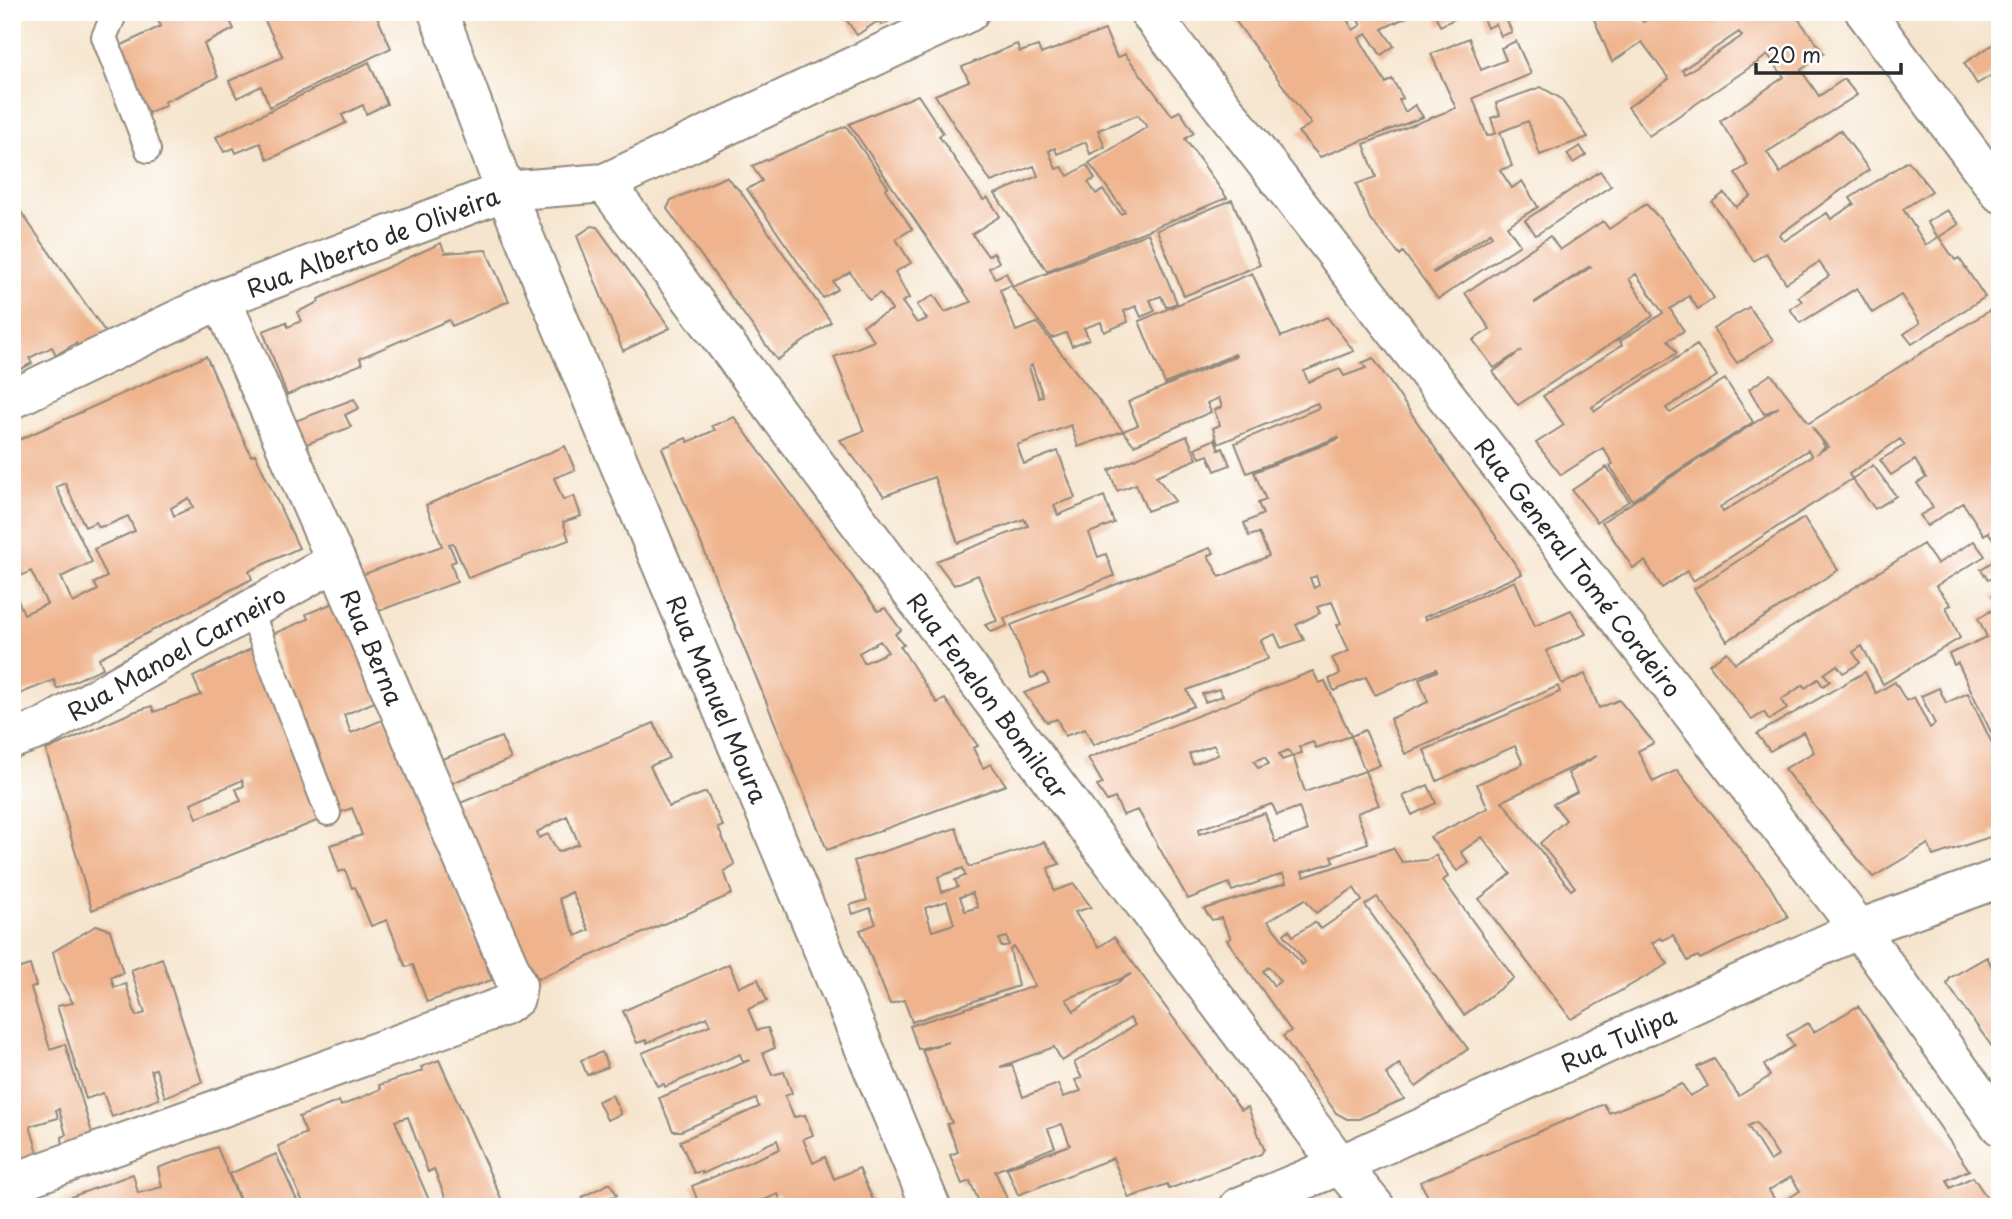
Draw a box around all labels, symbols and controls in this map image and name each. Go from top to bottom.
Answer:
scale bar [1756,32,1902,76]
text: 20 m [1767,38,1821,70]
street label: Rua Alberto de Oliveira [241,177,505,306]
street label: Rua General Tomé Cordeiro [1467,430,1691,704]
street label: Rua Manoel Carneiro [60,576,292,729]
street label: Rua Berna [332,584,414,710]
street label: Rua Fenelon Bomilcar [899,584,1078,806]
street label: Rua Manuel Moura [658,589,778,809]
street label: Rua Tulipa [1554,997,1682,1080]

